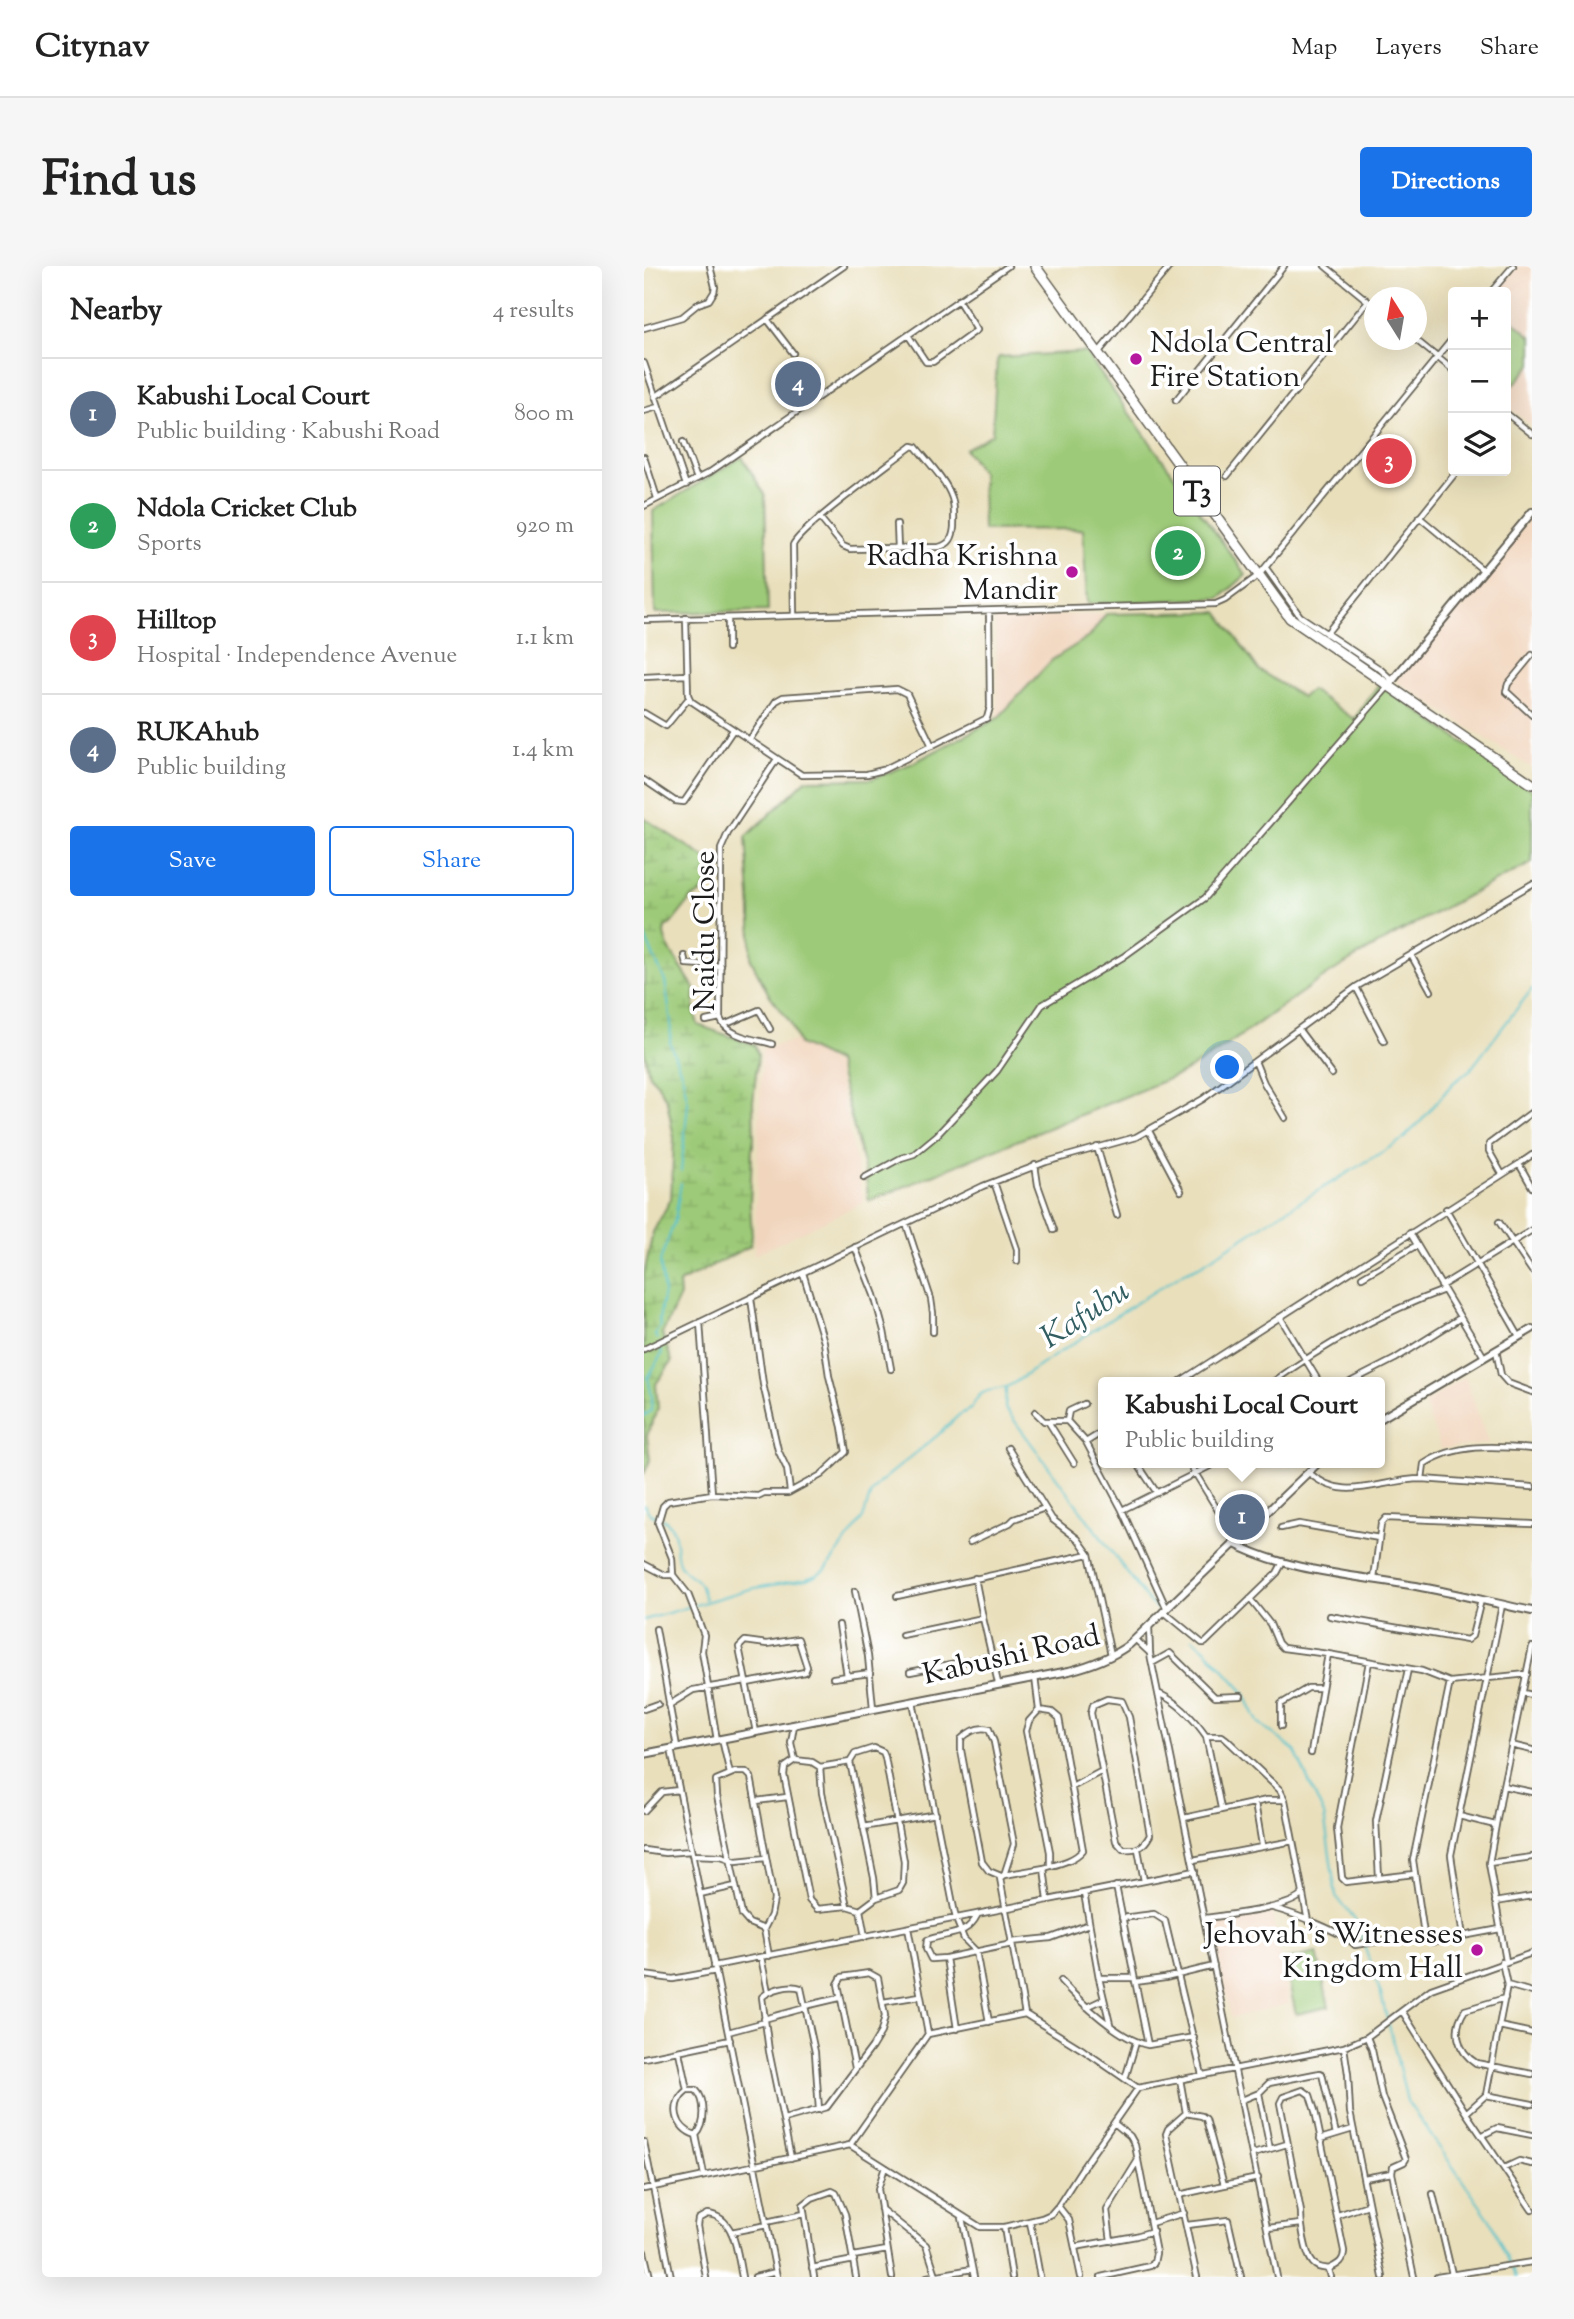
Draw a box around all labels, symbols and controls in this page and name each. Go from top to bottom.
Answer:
text: Citynav [35,24,150,72]
text: Map [1291,31,1337,65]
text: Layers [1375,31,1442,65]
text: Share [1480,31,1539,65]
text: Find us [42,147,196,217]
button: Directions [1360,147,1532,217]
north arrow [1364,287,1427,350]
map controls [1448,287,1511,476]
button: + [1448,287,1511,350]
text: Nearby [70,290,162,333]
text: 4 results [493,295,574,328]
place label: Ndola Central Fire Station [1150,323,1333,400]
button: − [1448,350,1511,413]
marker: Ndola Central Fire Station [1128,351,1144,367]
pin: 4 [775,358,821,410]
text: Kabushi Local Court [137,379,370,416]
text: 1 [89,398,97,431]
text: 800 m [514,398,574,431]
button: layers [1448,413,1511,476]
text: Public building · Kabushi Road [137,416,440,449]
pin: 3 [1366,435,1412,487]
road number: T3 [1174,467,1220,516]
text: Ndola Cricket Club [137,491,357,528]
text: 2 [88,510,98,543]
text: 920 m [516,510,574,543]
pin: 2 [1155,527,1201,579]
text: Sports [137,528,202,561]
place label: Radha Krishna Mandir [866,536,1058,613]
marker: Radha Krishna Mandir [1064,564,1080,580]
text: Hilltop [137,603,216,640]
text: 3 [88,622,98,655]
text: 1.1 km [516,622,574,655]
text: Hospital · Independence Avenue [137,640,457,673]
text: RUKAhub [137,715,259,752]
text: 4 [87,734,99,767]
text: 1.4 km [512,734,574,767]
text: Public building [137,752,286,785]
button: Save [70,826,315,896]
button: Share [329,826,574,896]
street label: Naidu Close [685,851,728,1011]
your location [1210,1050,1244,1084]
water label: Kafubu [1032,1270,1139,1361]
popup [1098,1377,1385,1468]
text: Kabushi Local Court [1125,1388,1358,1425]
text: Public building [1125,1425,1274,1458]
pin: 1 [1219,1491,1265,1543]
street label: Kabushi Road [919,1615,1104,1698]
place label: Jehovah's Witnesses Kingdom Hall [1203,1914,1463,1991]
marker: Jehovah's Witnesses Kingdom Hall [1469,1942,1485,1958]

